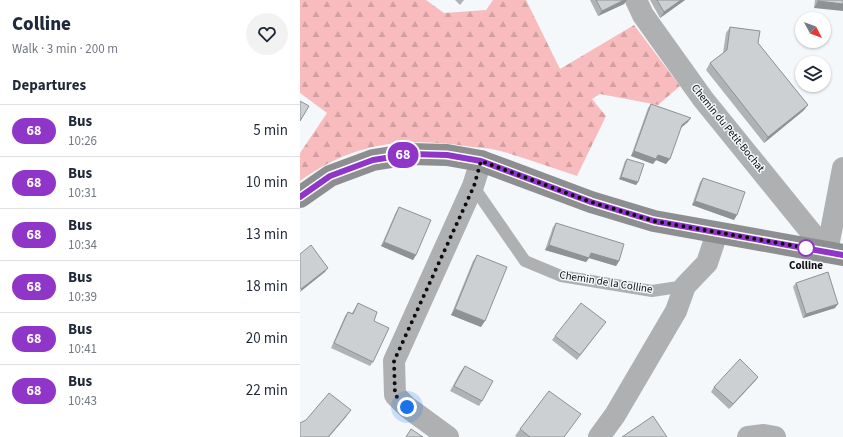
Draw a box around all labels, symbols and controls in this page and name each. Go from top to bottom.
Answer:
text: Colline [12,11,71,38]
north arrow [795,12,831,48]
map controls [795,12,831,92]
button: heart [246,13,288,55]
text: Walk · 3 min · 200 m [12,40,118,58]
button: layers [795,56,831,92]
text: Departures [12,75,86,96]
street label: Chemin du Petit-Bochat [688,81,768,175]
text: Bus [68,111,92,132]
text: 5 min [253,120,288,141]
text: 68 [27,121,41,141]
text: 10:26 [68,132,97,150]
line badge: 68 [385,142,421,168]
text: 68 [396,145,410,165]
text: Bus [68,163,92,184]
text: 10 min [246,172,288,193]
text: 68 [27,173,41,193]
text: 10:31 [68,184,97,202]
text: Bus [68,215,92,236]
text: 13 min [246,224,288,245]
text: 68 [27,225,41,245]
text: 10:34 [68,236,97,254]
marker: Colline [797,239,815,257]
place label: Colline [789,258,823,273]
text: Bus [68,267,92,288]
street label: Chemin de la Colline [558,267,654,297]
text: 18 min [246,276,288,297]
text: 68 [27,277,41,297]
text: 10:39 [68,288,97,306]
text: Bus [68,319,92,340]
text: 20 min [246,328,288,349]
text: 68 [27,329,41,349]
text: 10:41 [68,340,97,358]
text: Bus [68,371,92,392]
text: 22 min [246,380,288,401]
text: 68 [27,381,41,401]
text: 10:43 [68,392,97,410]
your location [397,397,417,417]

